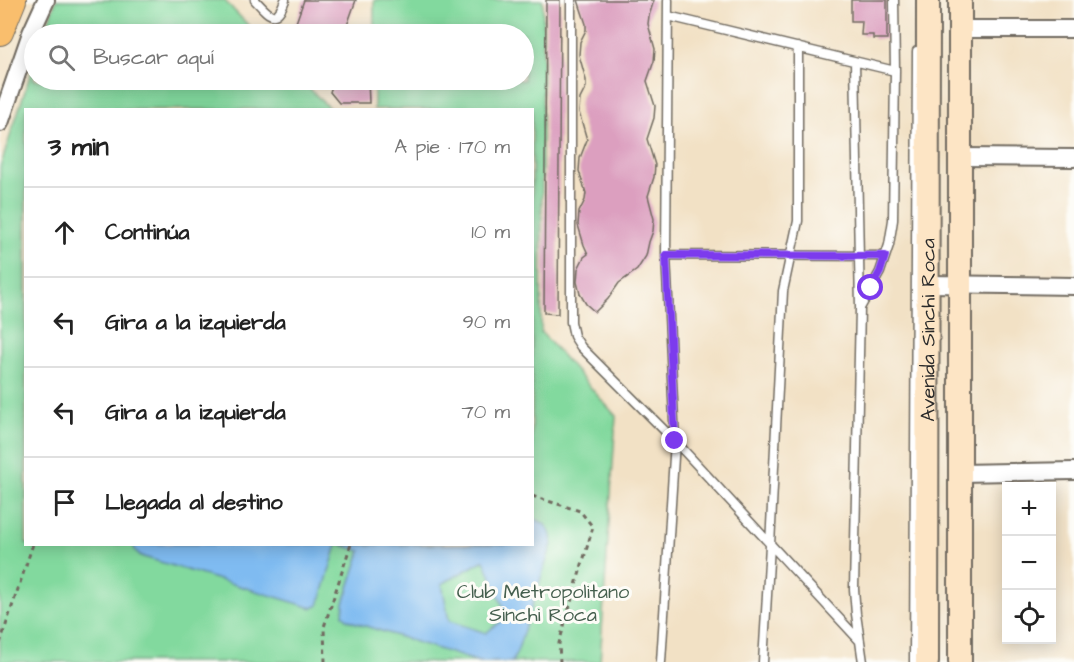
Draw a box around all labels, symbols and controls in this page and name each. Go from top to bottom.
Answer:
search box [24,24,534,90]
icon: search [45,41,78,74]
text: Buscar aquí [93,42,214,73]
text: 3 min [48,129,109,165]
text: A pie · 170 m [394,133,510,161]
icon: ahead [48,216,81,249]
text: Continúa [105,217,190,248]
text: 10 m [471,218,510,246]
street label: Avenida Sinchi Roca [914,238,943,422]
route start [857,274,883,300]
icon: left [48,306,81,339]
text: Gira a la izquierda [105,307,286,338]
text: 90 m [462,308,510,336]
icon: left [48,396,81,429]
text: Gira a la izquierda [105,397,286,428]
text: 70 m [462,398,510,426]
route end [661,427,687,453]
map controls [1002,482,1056,644]
button: + [1002,482,1056,536]
icon: arrive [48,486,81,519]
text: Llegada al destino [105,487,283,518]
button: − [1002,536,1056,590]
park label: Club Metropolitano Sinchi Roca [457,578,629,629]
button: locate [1002,590,1056,644]

